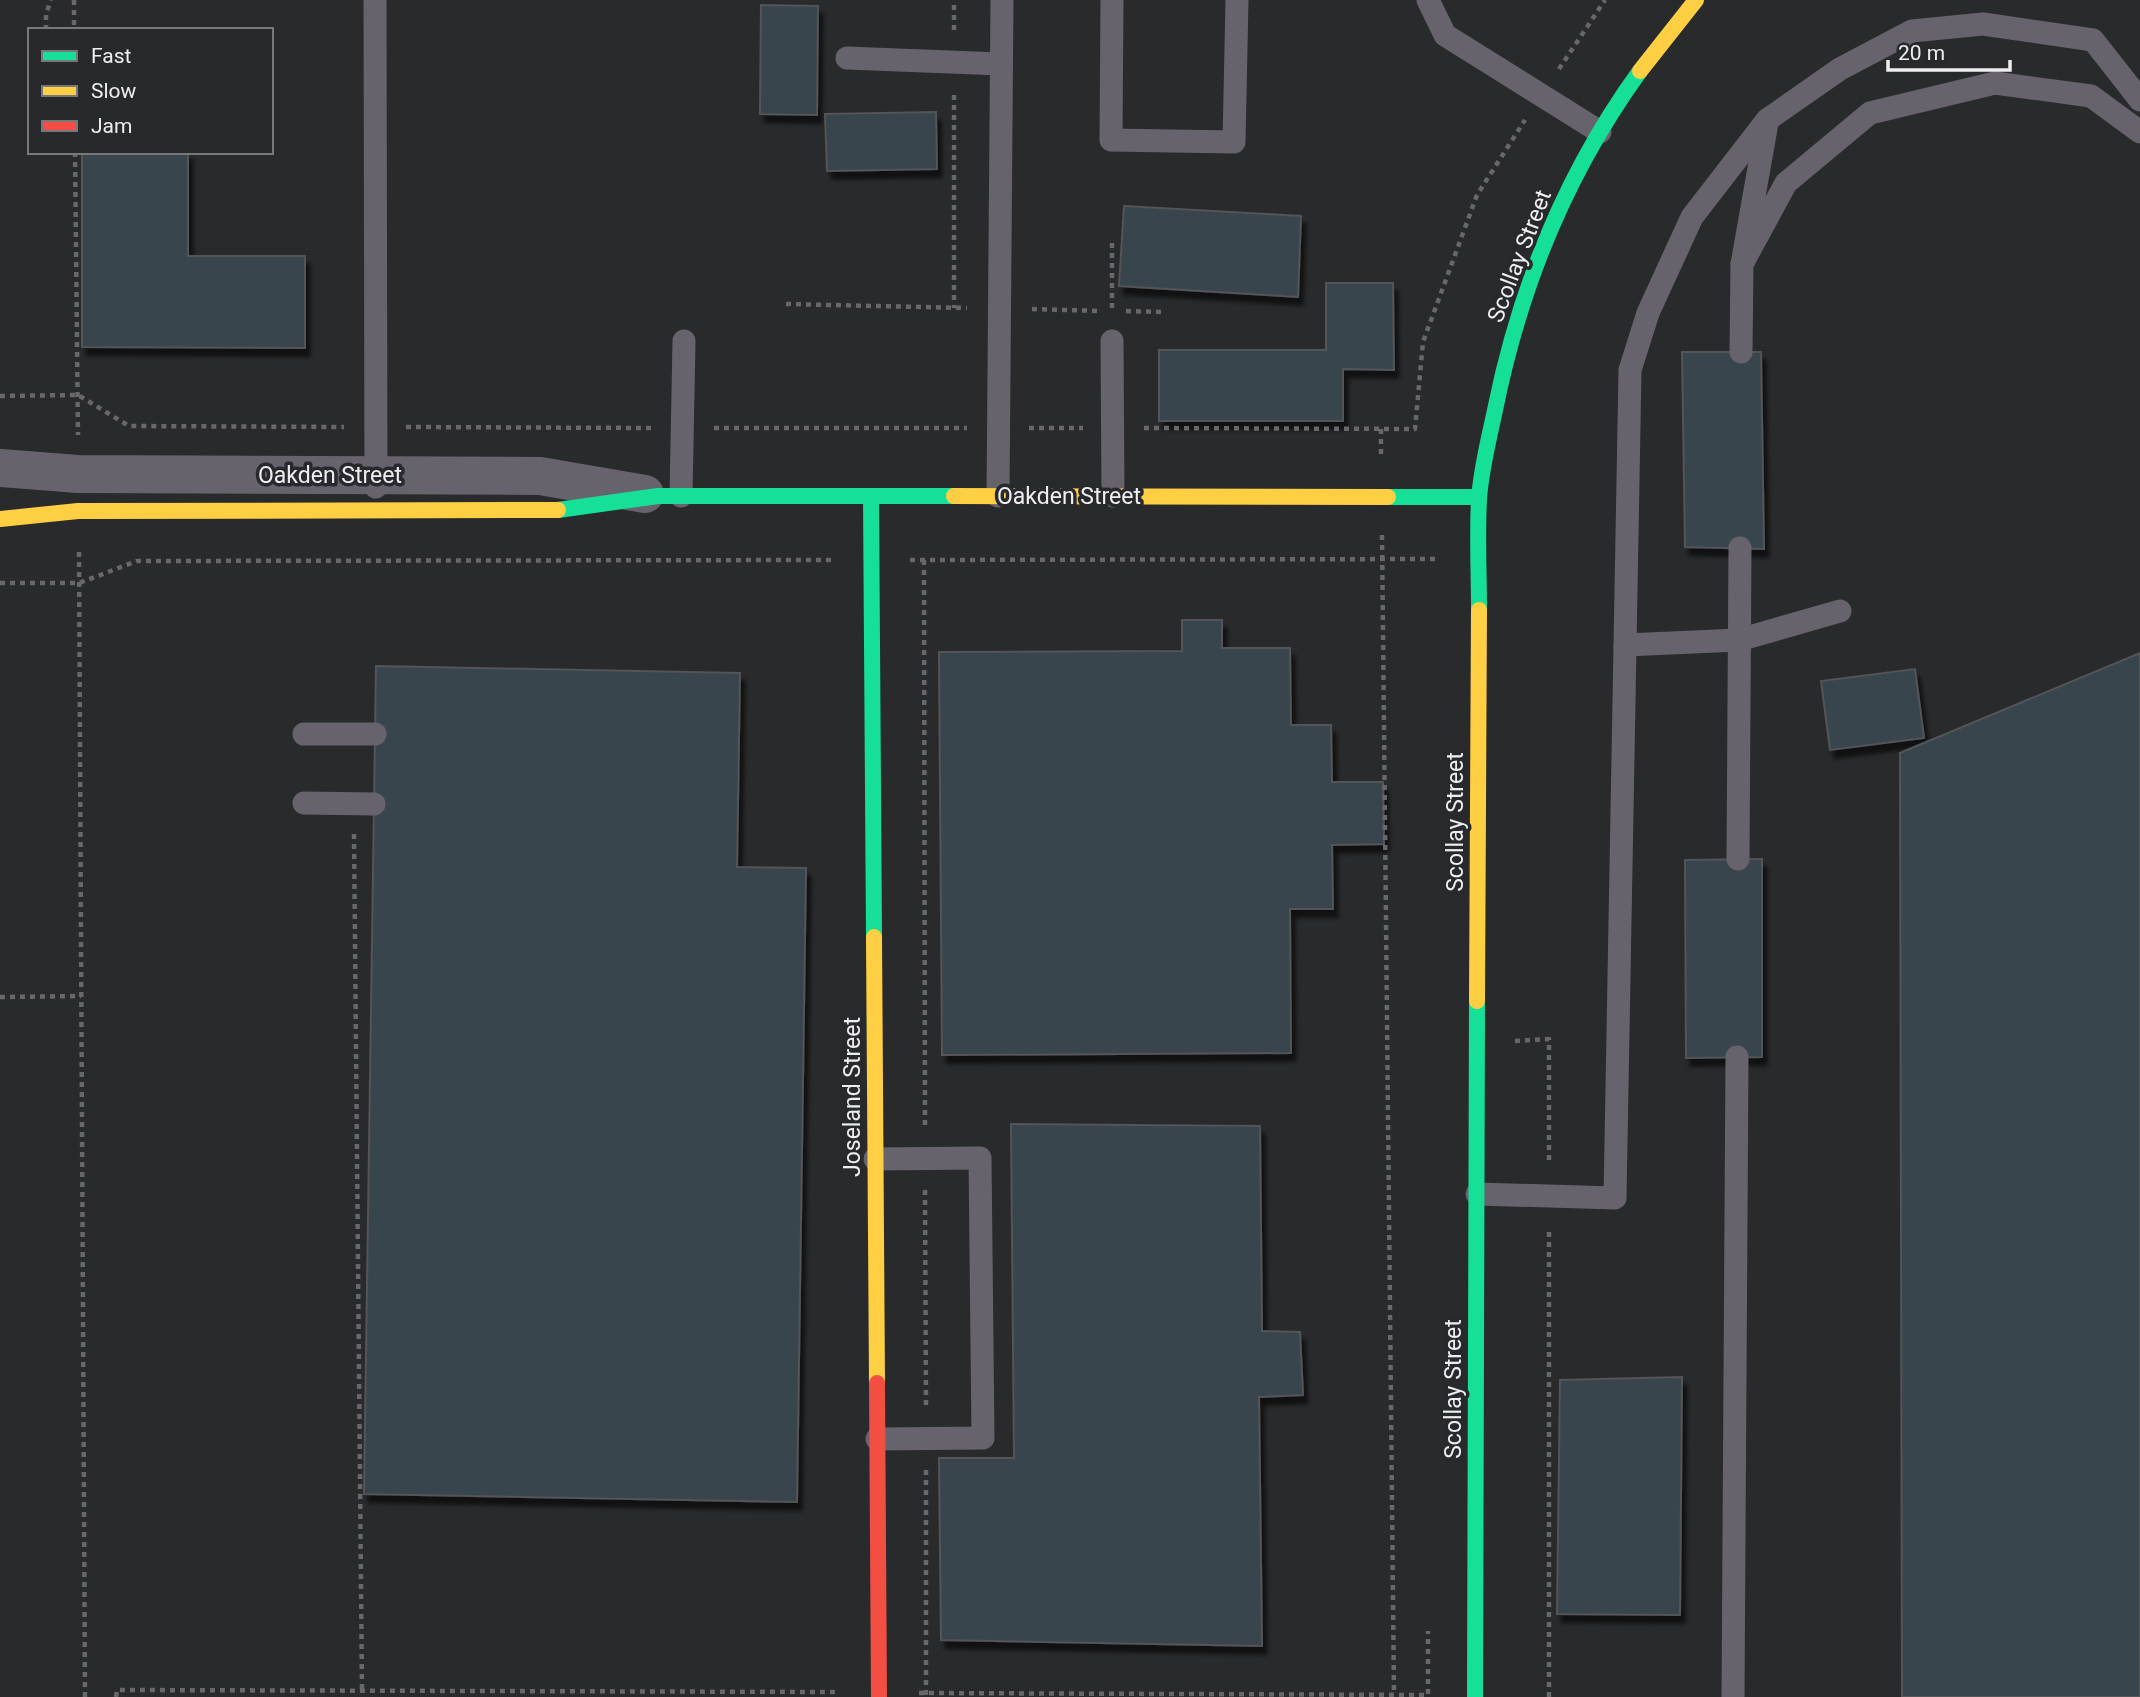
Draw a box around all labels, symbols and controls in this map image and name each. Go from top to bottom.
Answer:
legend [28,28,273,154]
scale bar [1888,28,2010,72]
text: 20 m [1898,41,1945,65]
text: Fast [91,44,132,68]
text: Slow [91,79,137,103]
text: Jam [91,114,132,138]
street label: Scollay Street [1482,186,1557,326]
street label: Oakden Street [258,462,402,489]
street label: Oakden Street [997,483,1141,510]
street label: Scollay Street [1442,752,1469,892]
street label: Joseland Street [839,1017,866,1177]
street label: Scollay Street [1440,1319,1467,1459]

